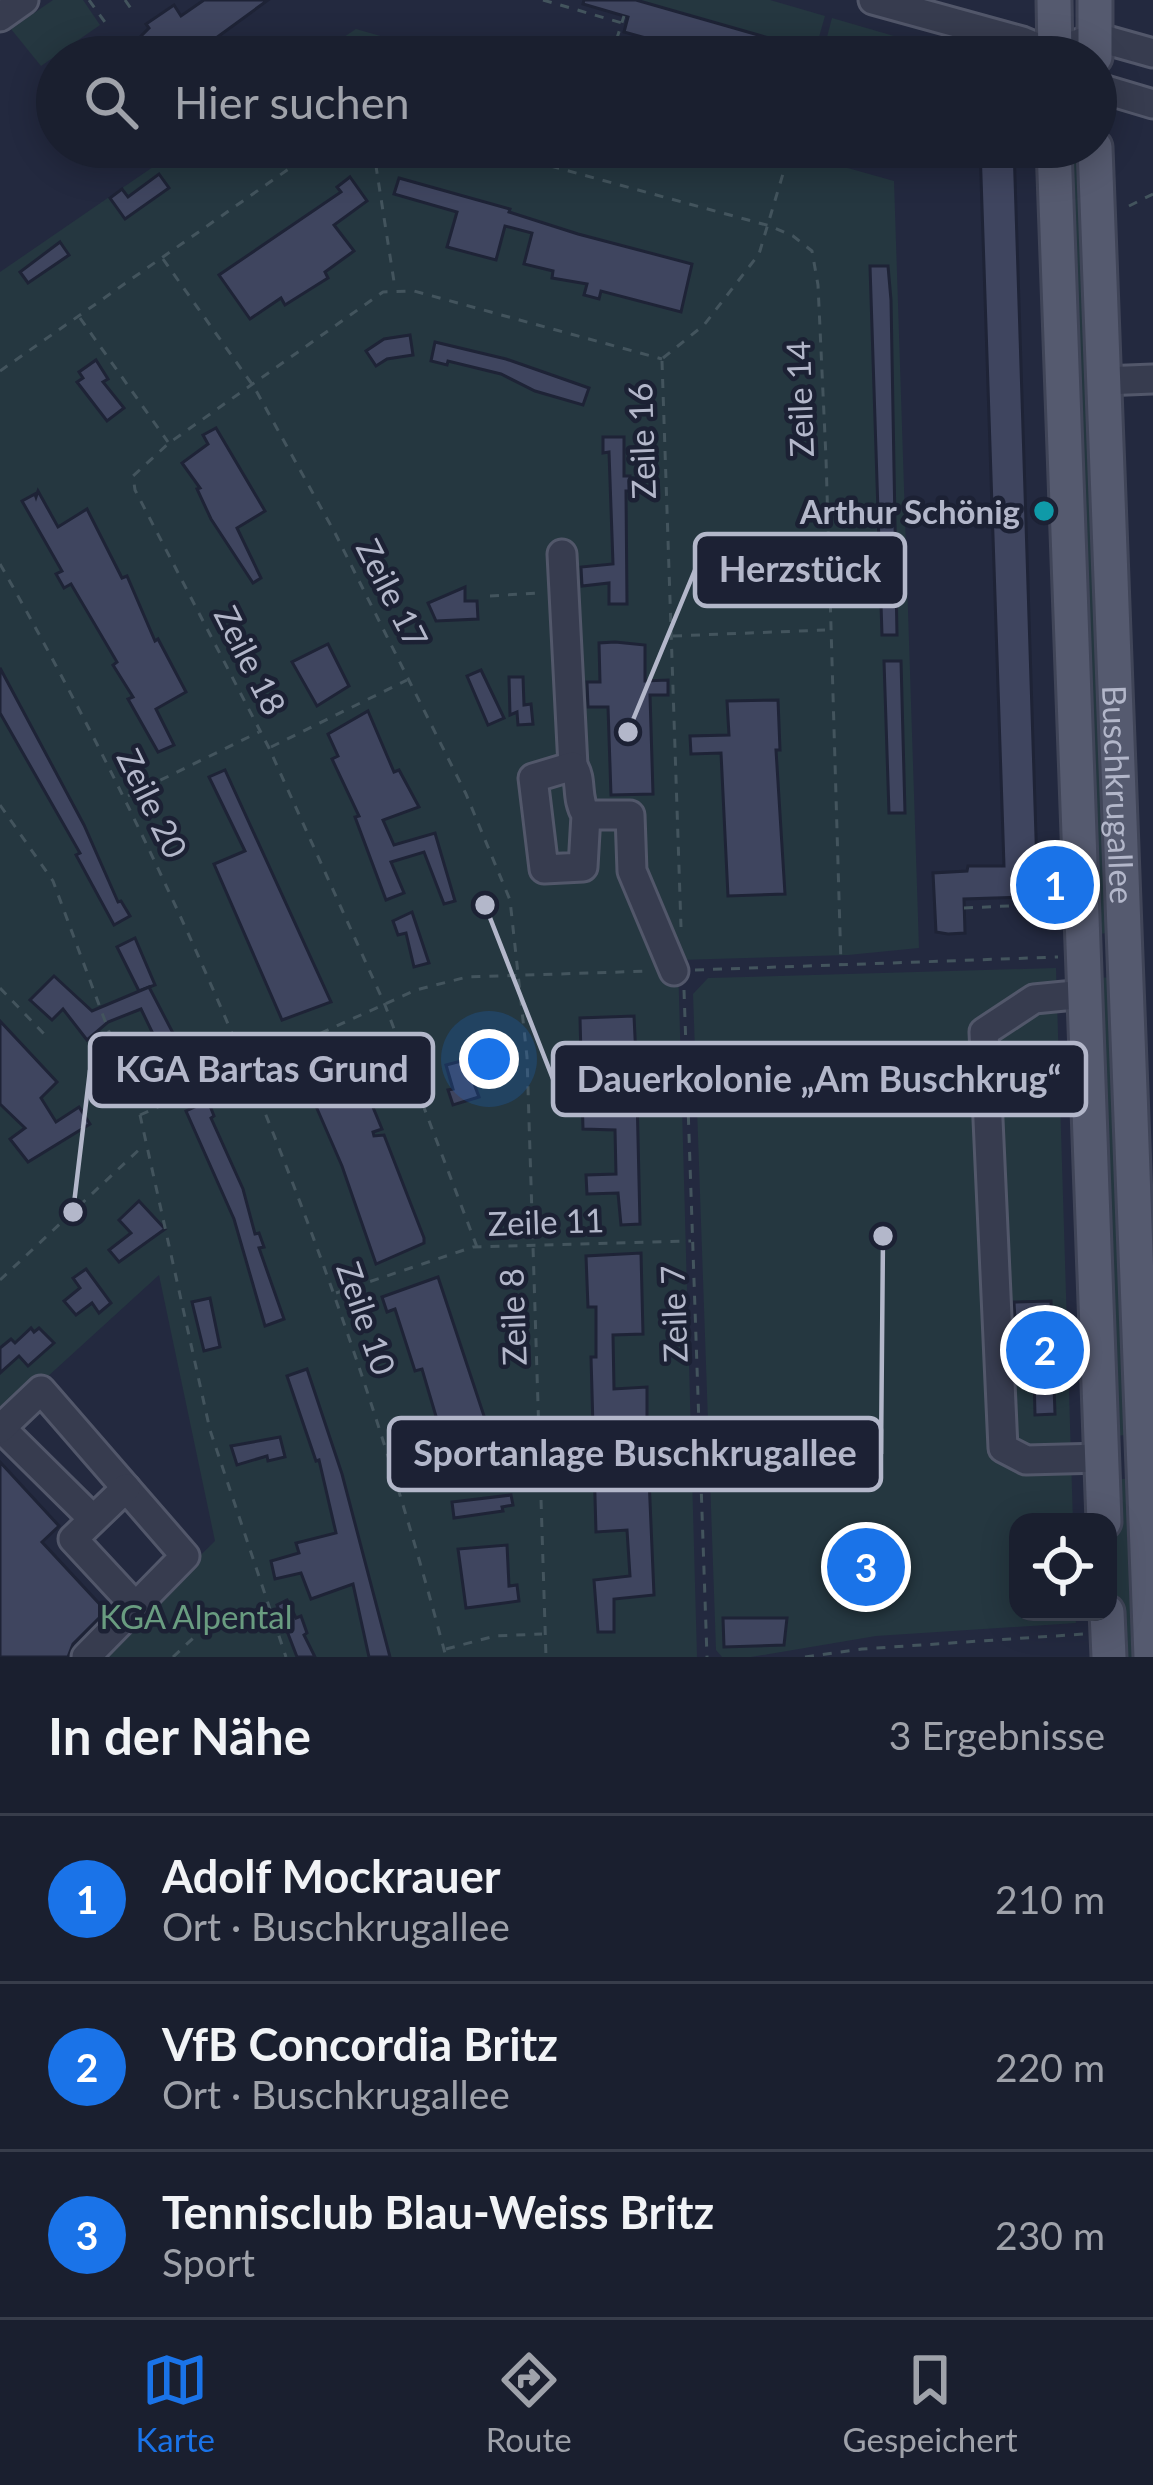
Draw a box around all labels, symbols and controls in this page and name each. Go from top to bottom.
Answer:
search box [36,36,1117,168]
icon: search [78,69,144,135]
text: Hier suchen [174,75,410,129]
street label: Zeile 14 [777,340,821,458]
street label: Zeile 16 [619,382,663,500]
place label: Arthur Schönig [799,491,1020,531]
marker: Arthur Schönig [1031,498,1057,524]
street label: Zeile 17 [349,532,437,654]
callout: Herzstück [695,534,905,606]
text: Herzstück [719,546,882,590]
street label: Zeile 18 [207,599,295,721]
street label: Buschkrugallee [1095,684,1143,905]
street label: Zeile 20 [110,742,196,864]
pin: 1 [1016,840,1094,930]
your location [459,1029,519,1089]
callout: KGA Bartas Grund [90,1034,433,1106]
callout: Dauerkolonie „Am Buschkrug“ [553,1043,1086,1115]
text: KGA Bartas Grund [115,1046,409,1090]
text: Dauerkolonie „Am Buschkrug“ [577,1056,1061,1100]
street label: Zeile 11 [487,1199,605,1243]
street label: Zeile 10 [329,1256,405,1380]
street label: Zeile 7 [651,1265,695,1363]
street label: Zeile 8 [490,1268,534,1366]
pin: 2 [1006,1305,1084,1395]
callout: Sportanlage Buschkrugallee [389,1418,881,1490]
text: Sportanlage Buschkrugallee [413,1430,857,1474]
map controls [1009,1513,1117,1621]
button: locate [1009,1513,1117,1621]
pin: 3 [827,1522,905,1612]
park label: KGA Alpental [99,1596,293,1636]
text: In der Nähe [48,1705,311,1766]
text: 3 Ergebnisse [889,1712,1105,1758]
text: Adolf Mockrauer [162,1849,501,1903]
text: 1 [76,1876,98,1922]
text: 210 m [995,1876,1105,1922]
text: Ort · Buschkrugallee [162,1903,510,1949]
text: VfB Concordia Britz [162,2017,558,2071]
text: 2 [76,2044,98,2090]
text: 220 m [995,2044,1105,2090]
text: Ort · Buschkrugallee [162,2071,510,2117]
text: Tennisclub Blau-Weiss Britz [162,2185,714,2239]
text: 3 [76,2212,98,2258]
text: 230 m [995,2212,1105,2258]
text: Sport [162,2239,255,2285]
tab: Karte [135,2347,215,2459]
tab: Route [486,2347,572,2459]
tab: Gespeichert [843,2347,1018,2459]

